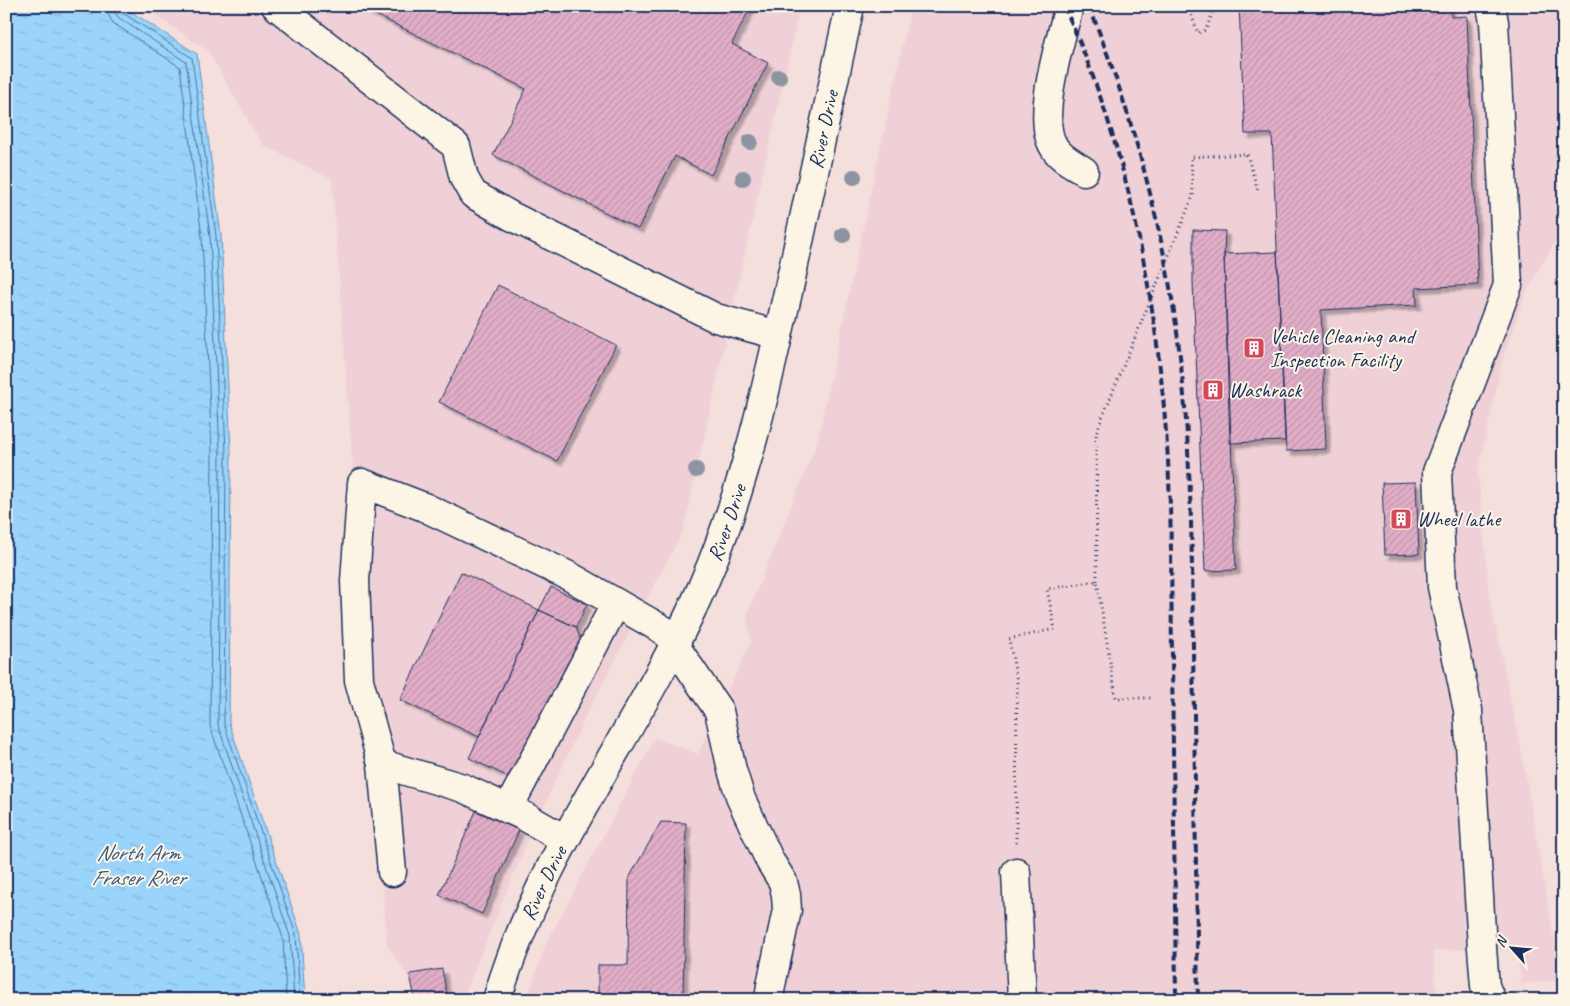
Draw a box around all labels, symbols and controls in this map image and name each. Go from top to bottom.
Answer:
street label: River Drive [802,86,845,171]
place label: Vehicle Cleaning and Inspection Facility [1270,323,1417,373]
building icon: Vehicle Cleaning and Inspection Facility [1242,336,1266,360]
place label: Washrack [1229,377,1302,403]
building icon: Washrack [1201,378,1225,402]
street label: River Drive [701,479,753,565]
place label: Wheel lathe [1417,506,1502,532]
building icon: Wheel lathe [1389,507,1413,531]
water label: North Arm Fraser River [91,839,188,892]
street label: River Drive [515,840,574,924]
north arrow [1488,924,1538,974]
text: N [1491,933,1511,950]

